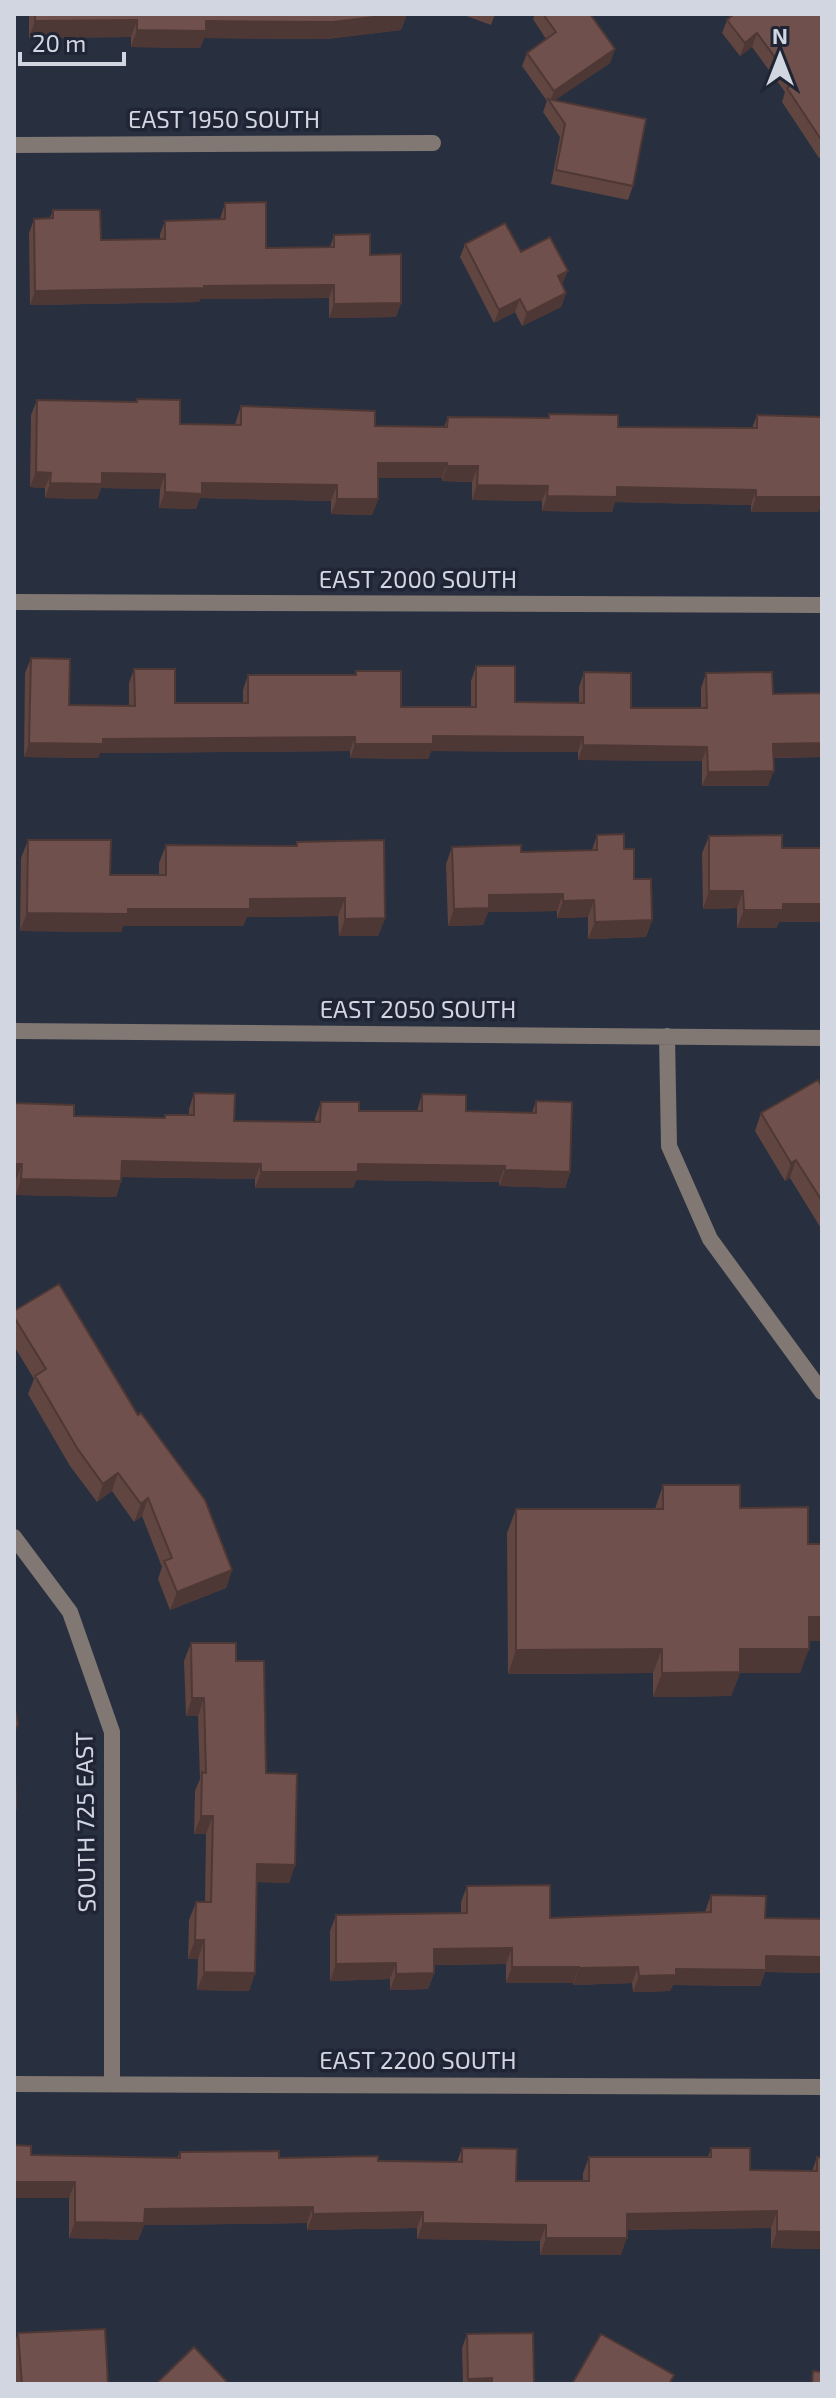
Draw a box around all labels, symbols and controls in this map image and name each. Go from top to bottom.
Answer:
scale bar [20,16,124,66]
north arrow [740,16,820,96]
text: N [772,22,788,48]
text: 20 m [32,28,86,57]
street label: EAST 1950 SOUTH [128,104,320,133]
street label: EAST 2000 SOUTH [319,564,517,593]
street label: EAST 2050 SOUTH [320,994,516,1023]
street label: SOUTH 725 EAST [68,1731,101,1913]
street label: EAST 2200 SOUTH [319,2045,517,2074]

